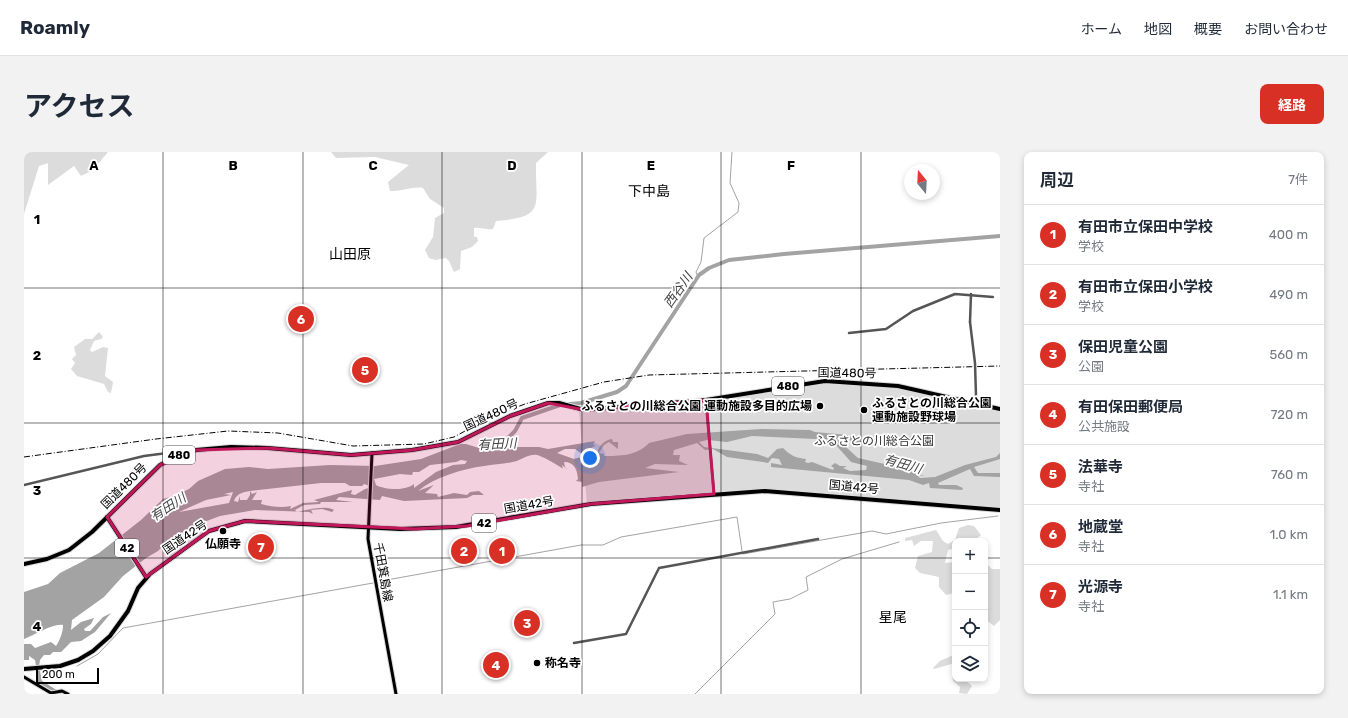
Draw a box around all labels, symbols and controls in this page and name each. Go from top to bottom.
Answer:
text: Roamly [20,16,90,39]
text: ホーム [1080,21,1122,38]
text: 地図 [1144,21,1172,38]
text: 概要 [1194,21,1222,38]
text: お問い合わせ [1244,21,1328,38]
button: 経路 [1260,84,1324,124]
text: アクセス [24,90,135,123]
text: A [89,158,99,173]
text: B [228,158,238,173]
text: C [368,158,378,173]
text: D [507,158,517,173]
text: E [647,158,655,173]
text: F [787,158,795,173]
north arrow [904,164,940,200]
text: 周辺 [1040,170,1074,190]
text: 7件 [1288,172,1308,187]
district label: 下中島 [628,183,670,200]
text: 1 [34,212,40,227]
text: 有田市立保田中学校 [1078,218,1213,236]
text: 1 [1050,227,1056,242]
text: 400 m [1269,227,1308,242]
text: 学校 [1078,239,1104,254]
district label: 山田原 [329,246,371,263]
water label: 西谷川 [661,268,696,310]
text: 有田市立保田小学校 [1078,278,1213,296]
text: 2 [1049,287,1057,302]
text: 490 m [1269,287,1308,302]
text: 学校 [1078,299,1104,314]
pin: 6 [288,304,314,334]
text: 保田児童公園 [1078,338,1168,356]
text: 3 [1049,347,1057,362]
text: 560 m [1269,347,1308,362]
text: 2 [33,348,41,363]
pin: 5 [352,355,378,385]
text: 公園 [1078,359,1104,374]
street label: 国道480号 [818,365,876,381]
road number: 480 [772,377,804,395]
street label: 国道480号 [461,396,521,434]
place label: ふるさとの川総合公園 運動施設野球場 [872,396,992,424]
text: 有田保田郵便局 [1078,398,1183,416]
place label: ふるさとの川総合公園 運動施設多目的広場 [582,399,812,413]
marker: ふるさとの川総合公園 運動施設多目的広場 [815,401,825,411]
marker: ふるさとの川総合公園 運動施設野球場 [859,405,869,415]
text: 4 [1049,407,1057,422]
text: 720 m [1271,407,1308,422]
text: 公共施設 [1078,419,1130,434]
park label: ふるさとの川総合公園 [814,434,934,448]
water label: 有田川 [477,435,519,453]
road number: 480 [163,446,195,464]
your location [580,448,600,468]
water label: 有田川 [882,451,926,477]
text: 法華寺 [1078,458,1123,476]
street label: 国道480号 [98,460,150,512]
text: 5 [1049,467,1057,482]
text: 760 m [1271,467,1308,482]
street label: 国道42号 [828,478,880,496]
text: 寺社 [1078,479,1104,494]
text: 3 [33,483,42,498]
water label: 有田川 [148,489,190,524]
street label: 国道42号 [503,494,555,516]
road number: 42 [472,514,496,532]
street label: 国道42号 [160,517,210,557]
text: 地蔵堂 [1078,518,1123,536]
marker: 仏願寺 [218,526,228,536]
text: 6 [1049,527,1057,542]
text: 1.0 km [1270,527,1308,542]
pin: 7 [248,532,274,562]
pin: 2 [451,536,477,566]
pin: 1 [489,536,515,566]
place label: 仏願寺 [205,537,241,551]
map controls [952,538,988,682]
button: + [952,538,988,574]
road number: 42 [115,539,139,557]
text: 寺社 [1078,539,1104,554]
street label: 千田箕島線 [371,541,395,603]
button: − [952,574,988,610]
text: 光源寺 [1078,578,1123,596]
text: 7 [1049,587,1057,602]
text: 1.1 km [1273,587,1308,602]
text: 寺社 [1078,599,1104,614]
pin: 3 [514,608,540,638]
district label: 星尾 [879,609,907,626]
button: locate [952,610,988,646]
text: 4 [33,619,42,634]
button: layers [952,646,988,682]
pin: 4 [483,650,509,680]
place label: 称名寺 [545,656,581,670]
marker: 称名寺 [532,658,542,668]
scale bar [36,666,99,685]
text: 200 m [42,668,75,681]

